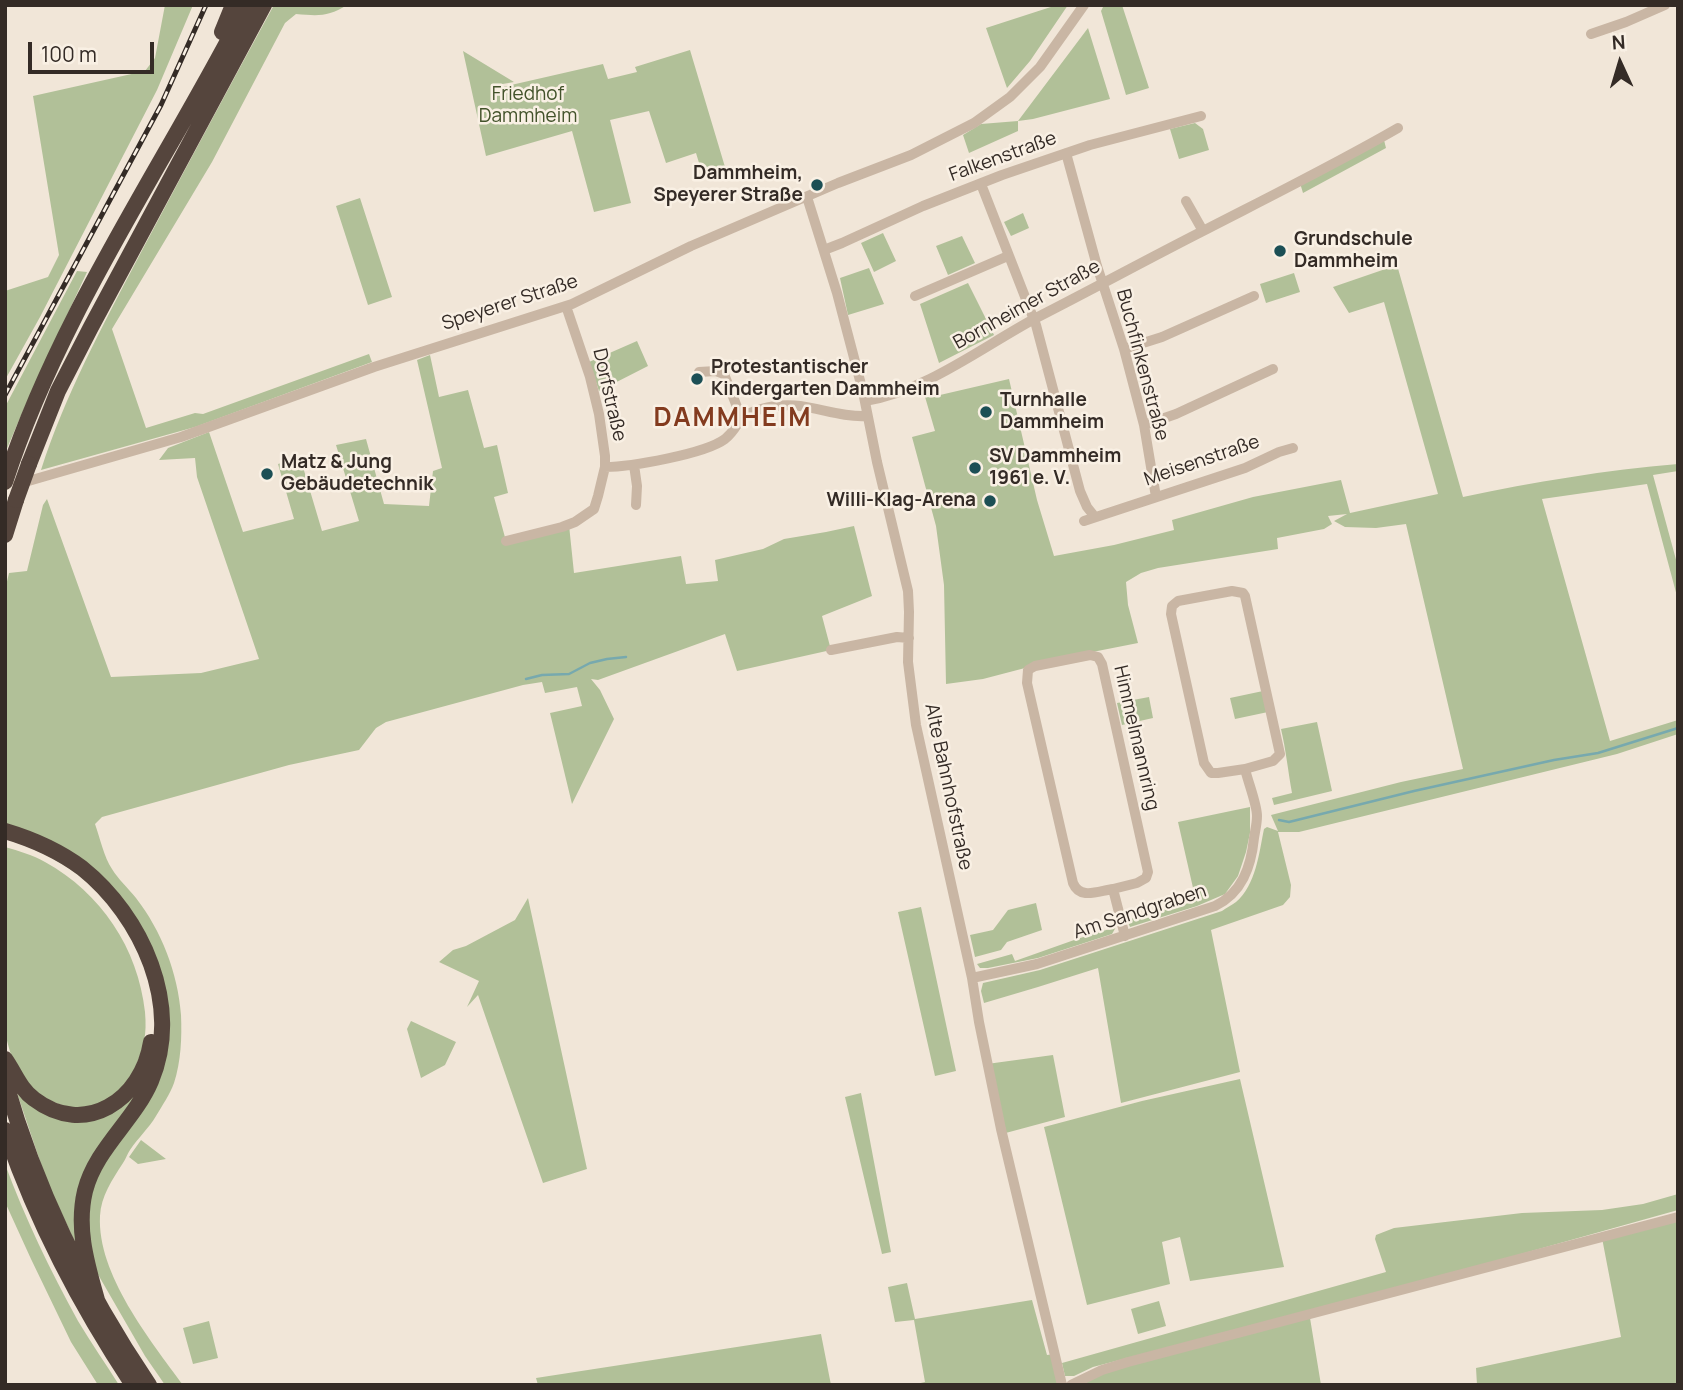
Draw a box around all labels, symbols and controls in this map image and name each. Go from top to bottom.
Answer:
scale bar [32,28,158,72]
north arrow [1585,28,1655,98]
text: N [1611,29,1626,55]
text: 100 m [41,40,97,68]
park label: Friedhof Dammheim [479,84,577,128]
street label: Falkenstraße [946,127,1060,187]
place label: Dammheim, Speyerer Straße [653,163,803,207]
marker: Dammheim, Speyerer Straße [809,177,825,193]
place label: Grundschule Dammheim [1294,229,1413,273]
marker: Grundschule Dammheim [1272,243,1288,259]
street label: Bornheimer Straße [950,255,1104,355]
street label: Speyerer Straße [439,270,581,336]
street label: Buchfinkenstraße [1111,287,1173,443]
street label: Dorfstraße [587,346,631,444]
place label: Protestantischer Kindergarten Dammheim [711,357,940,401]
marker: Protestantischer Kindergarten Dammheim [689,371,705,387]
place label: Turnhalle Dammheim [1000,390,1104,434]
district label: DAMMHEIM [654,403,812,435]
marker: Turnhalle Dammheim [978,404,994,420]
street label: Meisenstraße [1141,431,1263,491]
place label: SV Dammheim 1961 e. V. [989,446,1121,490]
place label: Matz & Jung Gebäudetechnik [281,452,433,496]
marker: SV Dammheim 1961 e. V. [967,460,983,476]
marker: Matz & Jung Gebäudetechnik [259,466,275,482]
place label: Willi-Klag-Arena [827,490,976,512]
marker: Willi-Klag-Arena [982,493,998,509]
street label: Himmelmannring [1108,663,1164,813]
street label: Alte Bahnhofstraße [919,702,977,872]
street label: Am Sandgraben [1071,880,1209,944]

